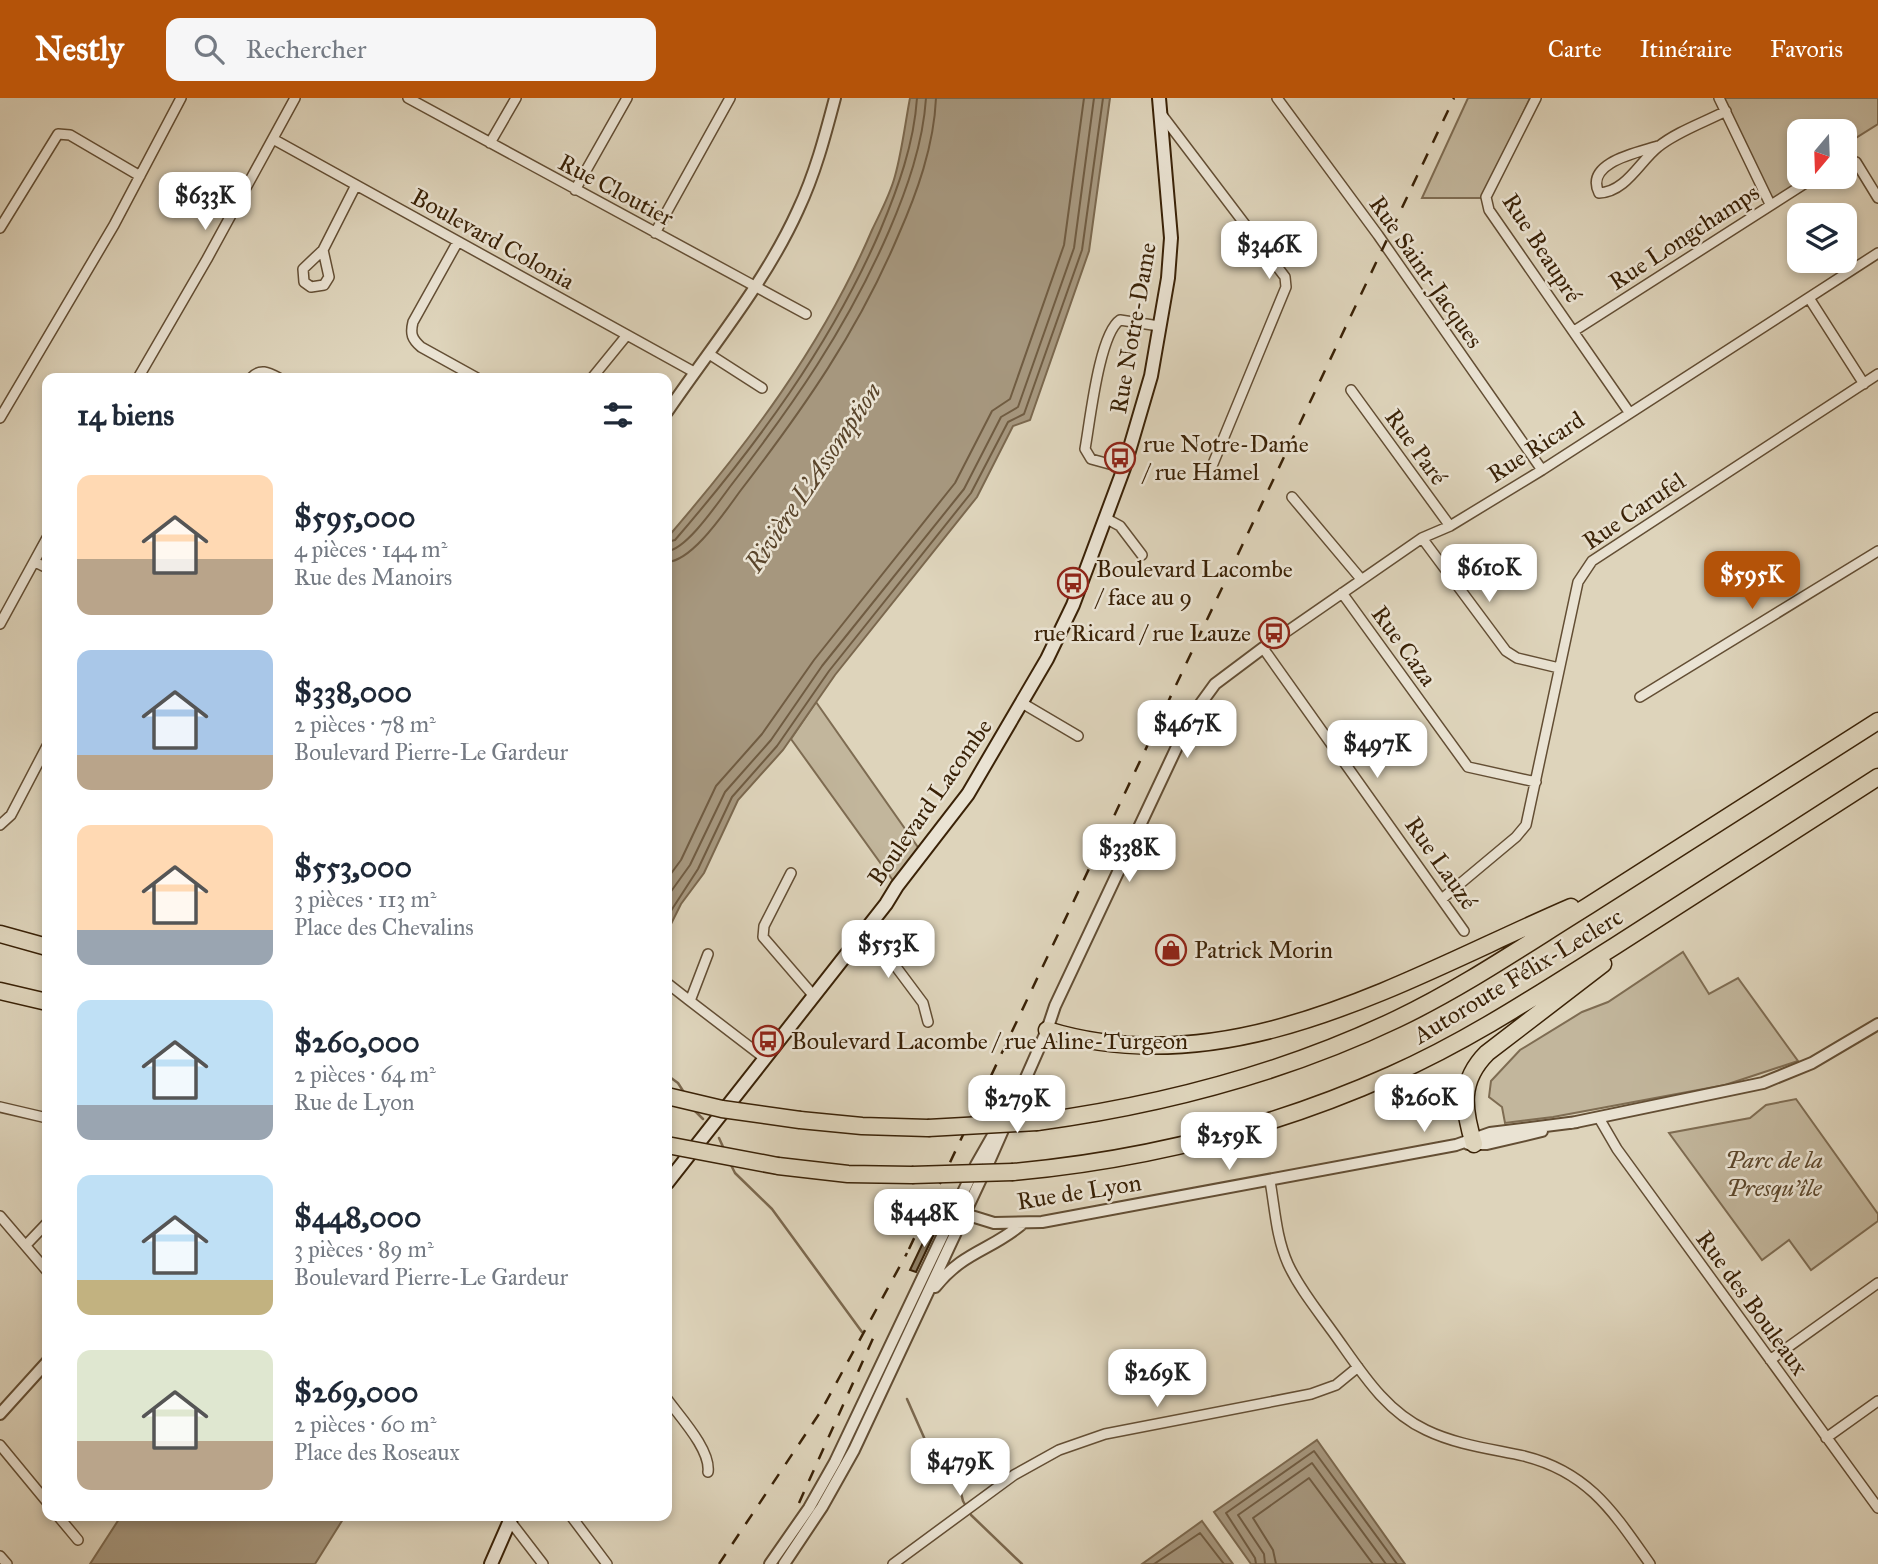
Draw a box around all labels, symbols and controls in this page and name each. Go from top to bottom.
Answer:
search box [166,18,656,81]
text: Nestly [35,29,124,69]
icon: search [190,30,228,68]
text: Rechercher [246,33,367,65]
text: Carte [1548,34,1602,64]
text: Itinéraire [1640,34,1732,64]
text: Favoris [1770,34,1843,64]
north arrow [1787,119,1857,189]
map controls [1787,119,1857,273]
street label: Rue Cloutier [553,147,679,233]
pin: $633K [156,172,254,232]
street label: Rue Longchamps [1603,177,1765,297]
text: $633K [175,181,235,209]
street label: Boulevard Colonia [406,182,581,297]
street label: Rue Beaupré [1496,188,1588,308]
street label: Rue Saint-Jacques [1362,190,1490,354]
button: layers [1787,203,1857,273]
pin: $346K [1220,222,1318,281]
text: $346K [1237,230,1301,258]
street label: Rue Notre-Dame [1103,240,1163,416]
water label: Rivière L'Assomption [737,376,889,579]
icon: filters [599,396,637,434]
text: 14 biens [77,397,174,433]
street label: Rue Paré [1378,403,1454,491]
street label: Rue Ricard [1482,405,1590,489]
place label: rue Notre-Dame / rue Hamel [1141,429,1309,487]
bus stop icon: rue Notre-Dame / rue Hamel [1103,441,1137,475]
street label: Rue Carufel [1577,465,1691,556]
text: $595,000 [294,499,415,535]
icon: home [133,503,217,587]
text: 4 pièces · 144 m² [294,535,447,563]
pin: $610K [1440,545,1538,604]
pin: $595K [1703,552,1801,611]
text: $610K [1457,553,1521,581]
place label: Boulevard Lacombe / face au 9 [1094,554,1293,612]
text: $595K [1720,560,1784,588]
text: Rue des Manoirs [294,563,452,591]
bus stop icon: Boulevard Lacombe / face au 9 [1056,566,1090,600]
street label: Rue Caza [1365,600,1444,693]
bus stop icon: rue Ricard / rue Lauze [1257,616,1291,650]
place label: rue Ricard / rue Lauze [1034,618,1251,648]
text: $338,000 [294,674,412,710]
icon: home [133,678,217,762]
pin: $467K [1138,700,1236,760]
text: $467K [1153,709,1221,737]
text: 2 pièces · 78 m² [294,710,436,738]
street label: Boulevard Lacombe [861,713,999,891]
pin: $497K [1328,720,1426,780]
text: $497K [1343,729,1411,757]
text: Boulevard Pierre-Le Gardeur [294,738,568,766]
street label: Rue Lauzé [1398,811,1484,915]
pin: $338K [1080,824,1178,884]
text: $338K [1099,833,1159,861]
text: $553,000 [294,849,412,885]
icon: home [133,853,217,937]
text: 3 pièces · 113 m² [294,885,436,913]
street label: Autoroute Félix-Leclerc [1407,902,1628,1051]
text: Place des Chevalins [294,913,474,941]
pin: $553K [839,920,937,980]
text: $553K [858,929,918,957]
shop icon: Patrick Morin [1154,933,1188,967]
place label: Patrick Morin [1194,935,1333,965]
text: $260,000 [294,1024,420,1060]
bus stop icon: Boulevard Lacombe / rue Aline-Turgeon [751,1024,785,1058]
place label: Boulevard Lacombe / rue Aline-Turgeon [791,1026,1188,1056]
icon: home [133,1028,217,1112]
text: 2 pièces · 64 m² [294,1060,436,1088]
pin: $260K [1375,1074,1473,1134]
pin: $279K [968,1076,1066,1135]
text: $260K [1391,1083,1457,1111]
text: $279K [984,1084,1050,1112]
text: Rue de Lyon [294,1088,414,1116]
pin: $259K [1180,1112,1278,1172]
text: $259K [1197,1121,1261,1149]
park label: Parc de la Presqu'île [1725,1145,1823,1203]
street label: Rue de Lyon [1015,1167,1143,1217]
pin: $448K [875,1190,973,1249]
text: $448K [890,1198,958,1226]
text: $448,000 [294,1199,422,1235]
icon: home [133,1203,217,1287]
street label: Rue des Bouleaux [1689,1225,1815,1381]
text: 3 pièces · 89 m² [294,1235,434,1263]
text: Boulevard Pierre-Le Gardeur [294,1263,568,1291]
pin: $269K [1108,1350,1206,1409]
text: $269K [1124,1358,1190,1386]
text: $269,000 [294,1374,418,1410]
icon: home [133,1378,217,1462]
text: 2 pièces · 60 m² [294,1410,436,1438]
text: Place des Roseaux [294,1438,460,1466]
pin: $479K [911,1438,1009,1498]
text: $479K [927,1447,993,1475]

